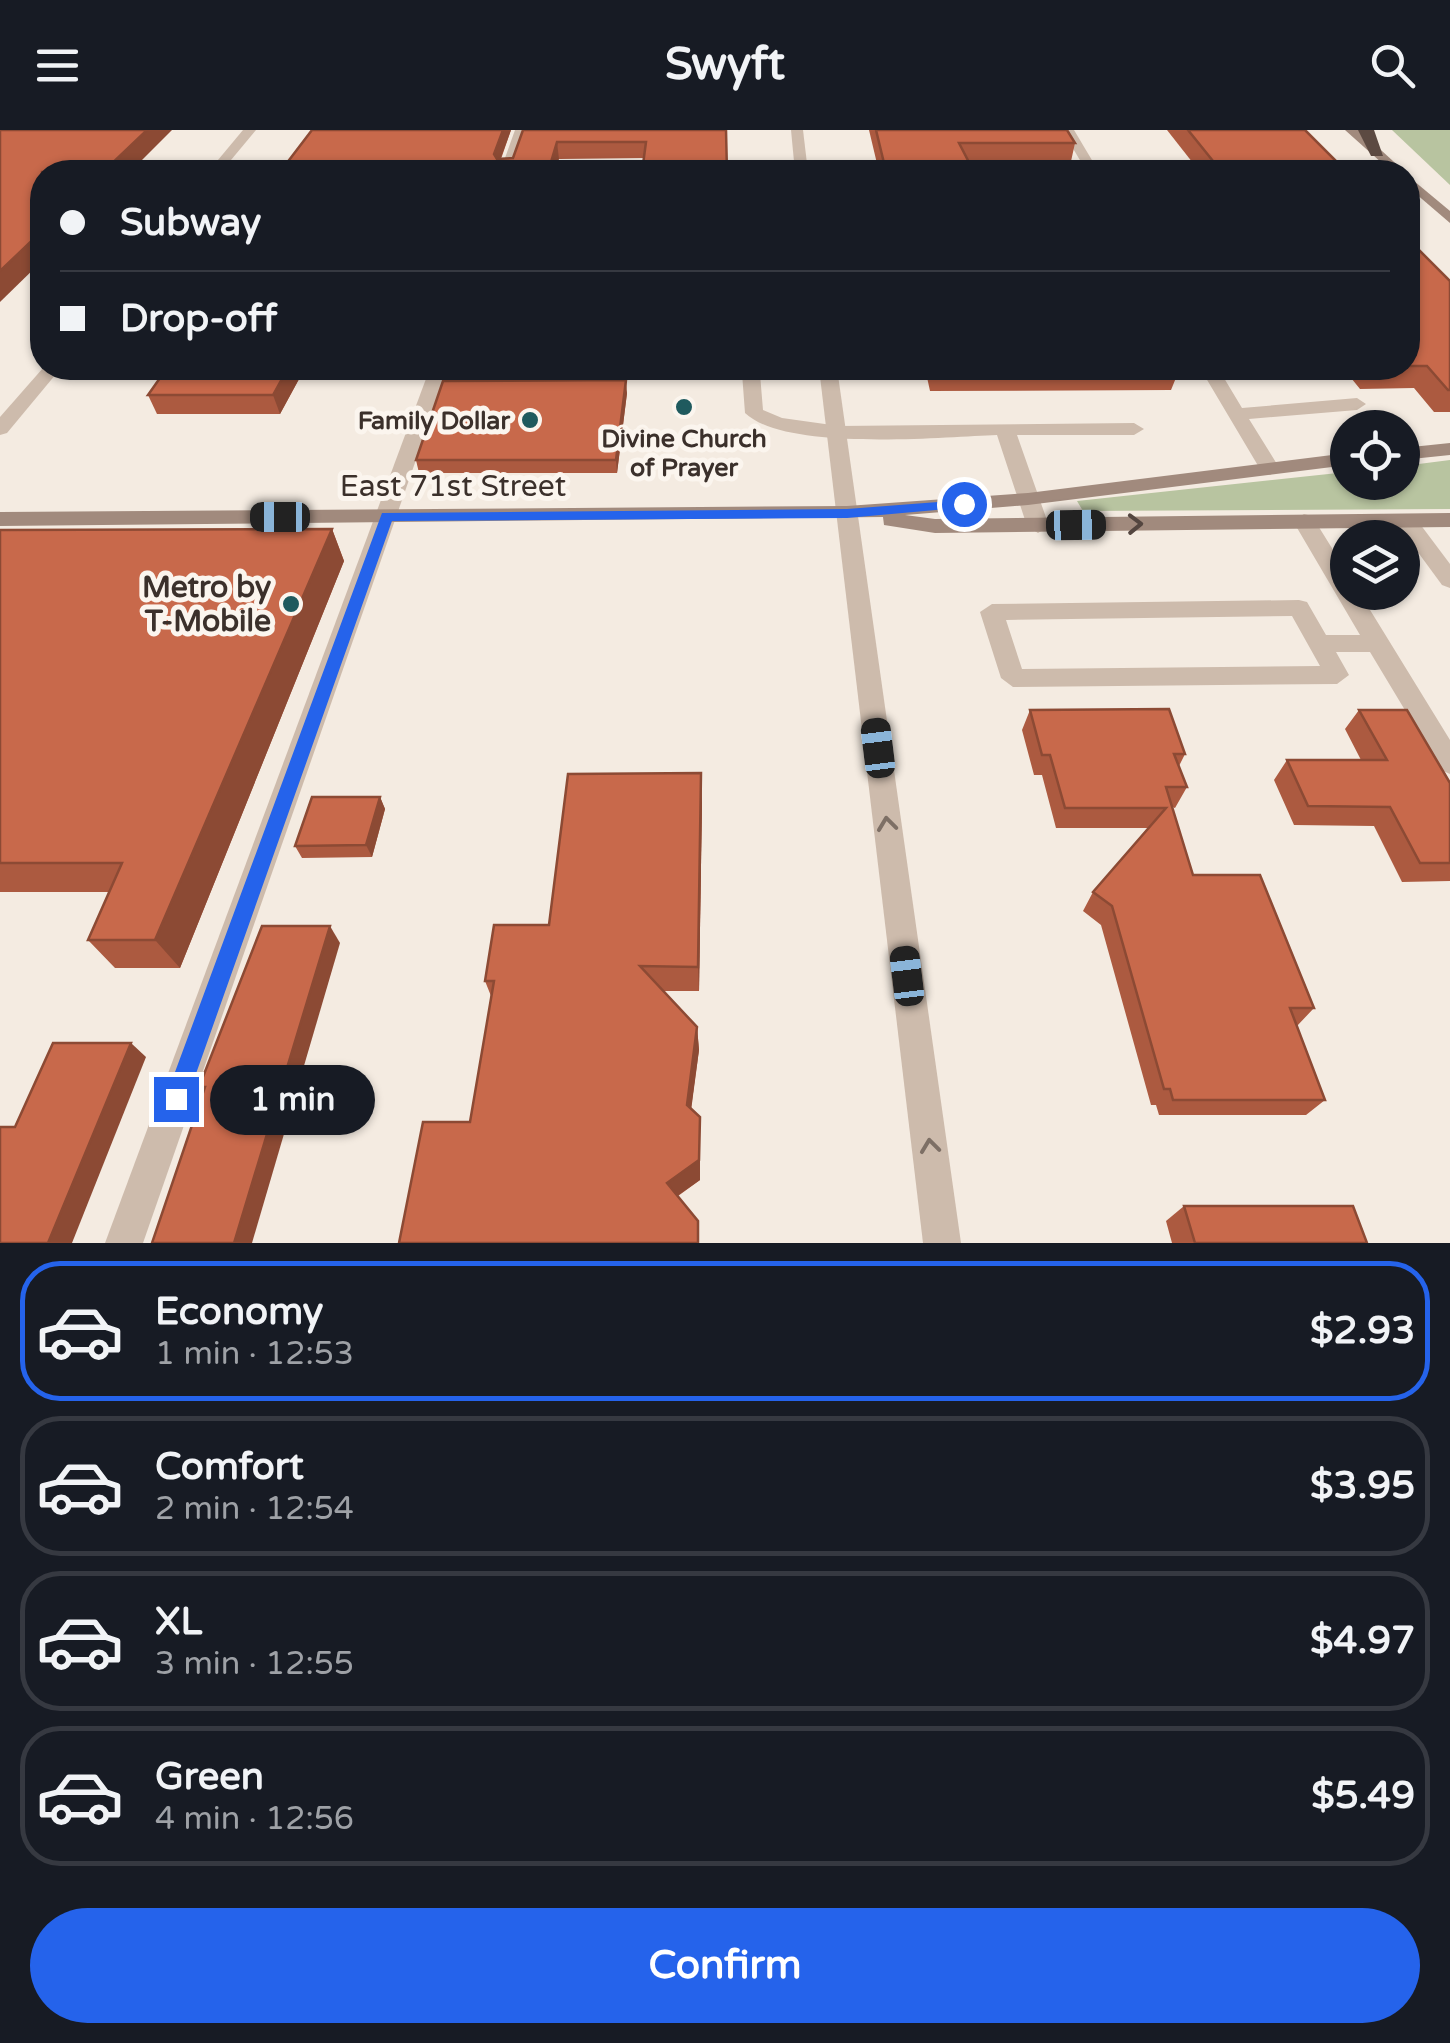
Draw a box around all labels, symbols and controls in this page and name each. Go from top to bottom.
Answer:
icon: menu [30,38,85,93]
text: Swyft [665,38,785,92]
icon: search [1365,38,1420,93]
text: Subway [120,200,261,246]
text: Drop-off [120,296,277,342]
marker: Divine Church of Prayer [673,396,695,418]
place label: Family Dollar [358,406,510,436]
marker: Family Dollar [519,409,541,431]
map controls [1330,410,1420,610]
button: locate [1330,410,1420,500]
place label: Divine Church of Prayer [601,424,767,483]
street label: East 71st Street [340,468,566,505]
route start [942,482,987,527]
car [250,502,310,532]
car [1046,509,1106,541]
one-way arrow [1128,513,1144,535]
button: layers [1330,520,1420,610]
place label: Metro by T-Mobile [142,569,271,640]
marker: Metro by T-Mobile [280,593,302,615]
car [859,716,897,780]
one-way arrow [878,816,899,832]
car [888,944,926,1008]
callout: 1 min [211,1064,376,1134]
route end [154,1077,199,1122]
text: 1 min [250,1081,335,1119]
one-way arrow [920,1138,941,1155]
icon: car [35,1286,125,1376]
text: Economy [155,1289,323,1335]
text: $2.93 [1310,1308,1415,1354]
text: 1 min · 12:53 [155,1335,354,1373]
icon: car [35,1441,125,1531]
text: Comfort [155,1444,304,1490]
text: $3.95 [1310,1463,1415,1509]
text: 2 min · 12:54 [155,1490,354,1528]
icon: car [35,1596,125,1686]
text: XL [155,1599,202,1645]
text: $4.97 [1310,1618,1415,1664]
text: 3 min · 12:55 [155,1645,354,1683]
icon: car [35,1751,125,1841]
text: Green [155,1754,264,1800]
text: $5.49 [1311,1773,1415,1819]
text: 4 min · 12:56 [155,1800,354,1838]
button: Confirm [30,1908,1420,2023]

